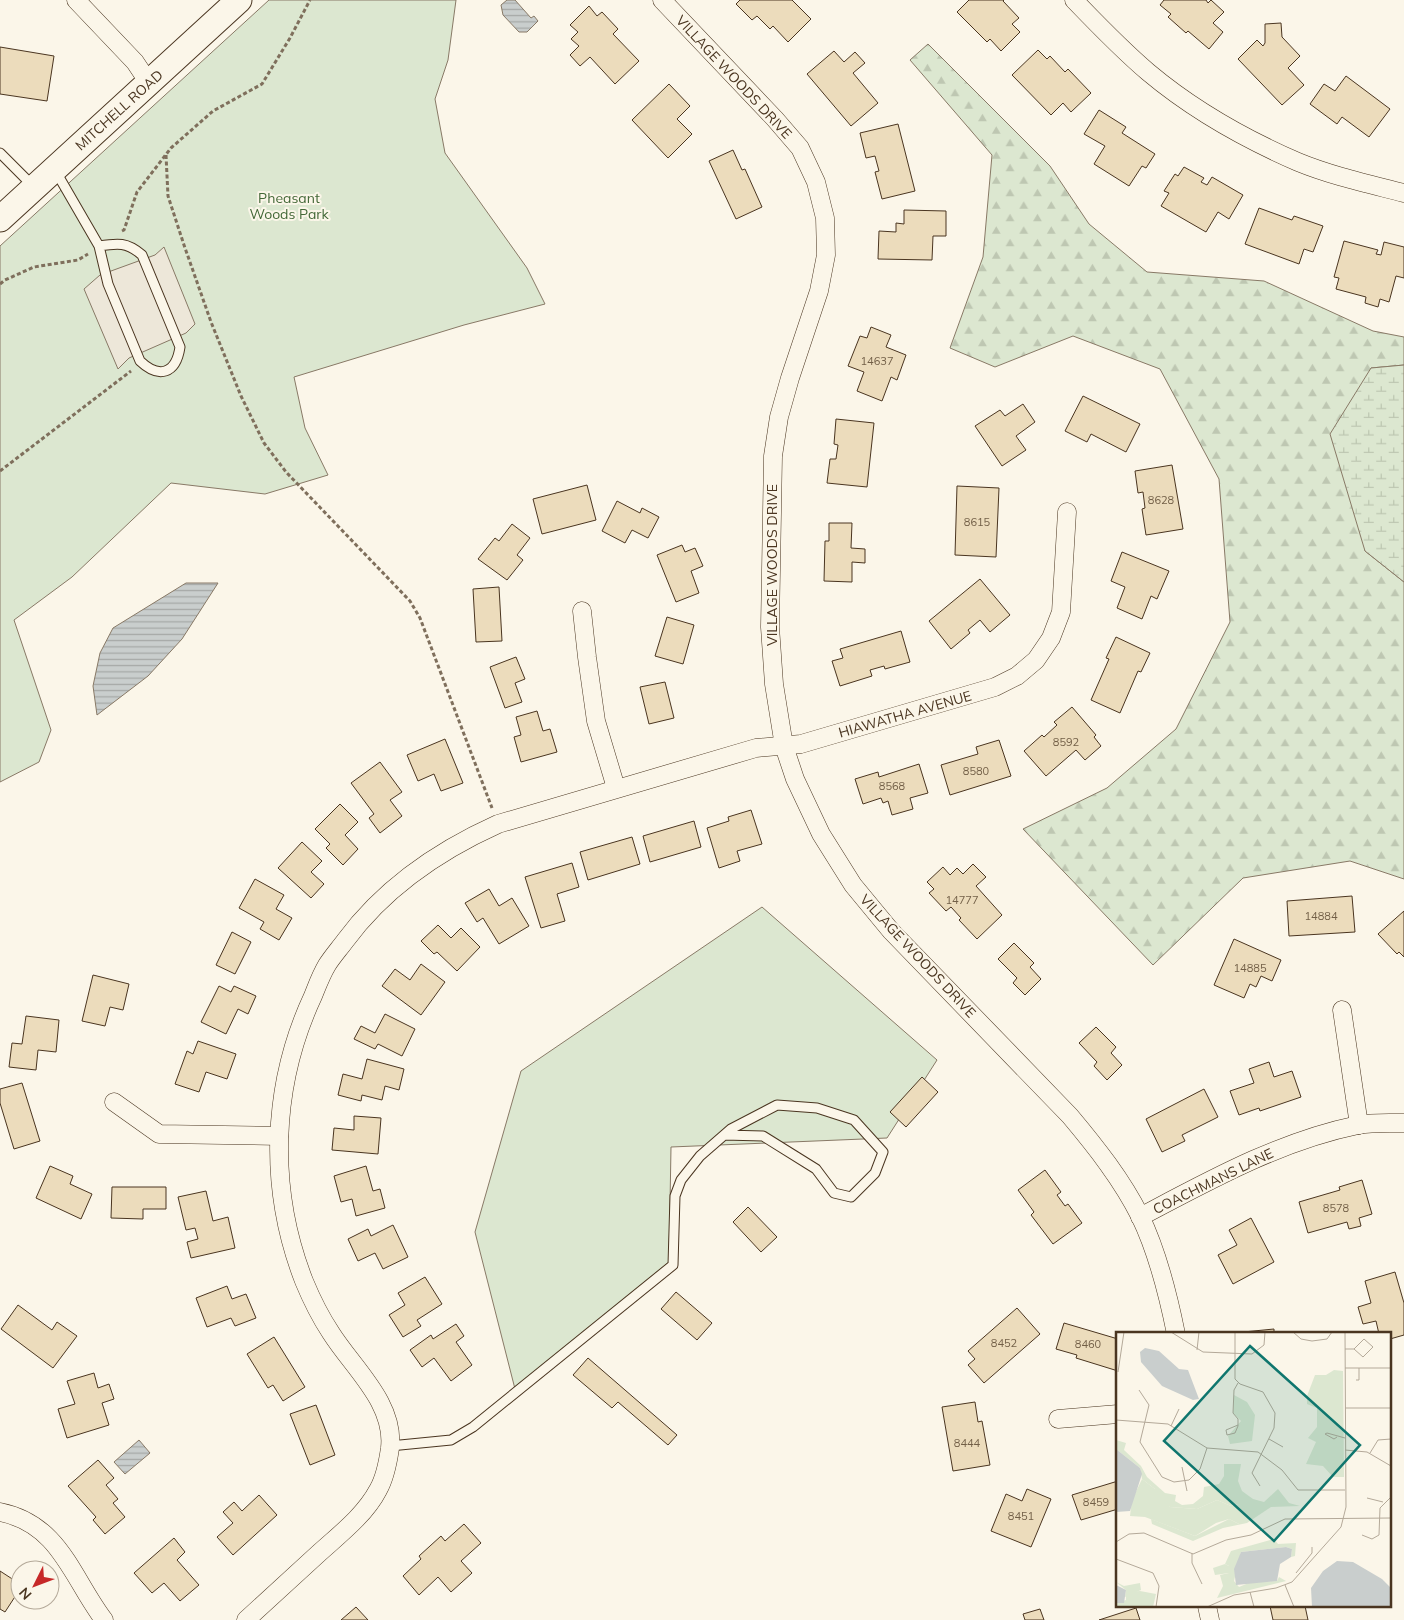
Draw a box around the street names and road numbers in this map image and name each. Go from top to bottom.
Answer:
street label: VILLAGE WOODS DRIVE [672,12,796,142]
street label: MITCHELL ROAD [71,66,167,154]
street label: VILLAGE WOODS DRIVE [763,484,781,646]
street label: HIAWATHA AVENUE [836,686,974,742]
street label: VILLAGE WOODS DRIVE [856,891,980,1021]
street label: COACHMANS LANE [1150,1144,1276,1218]

